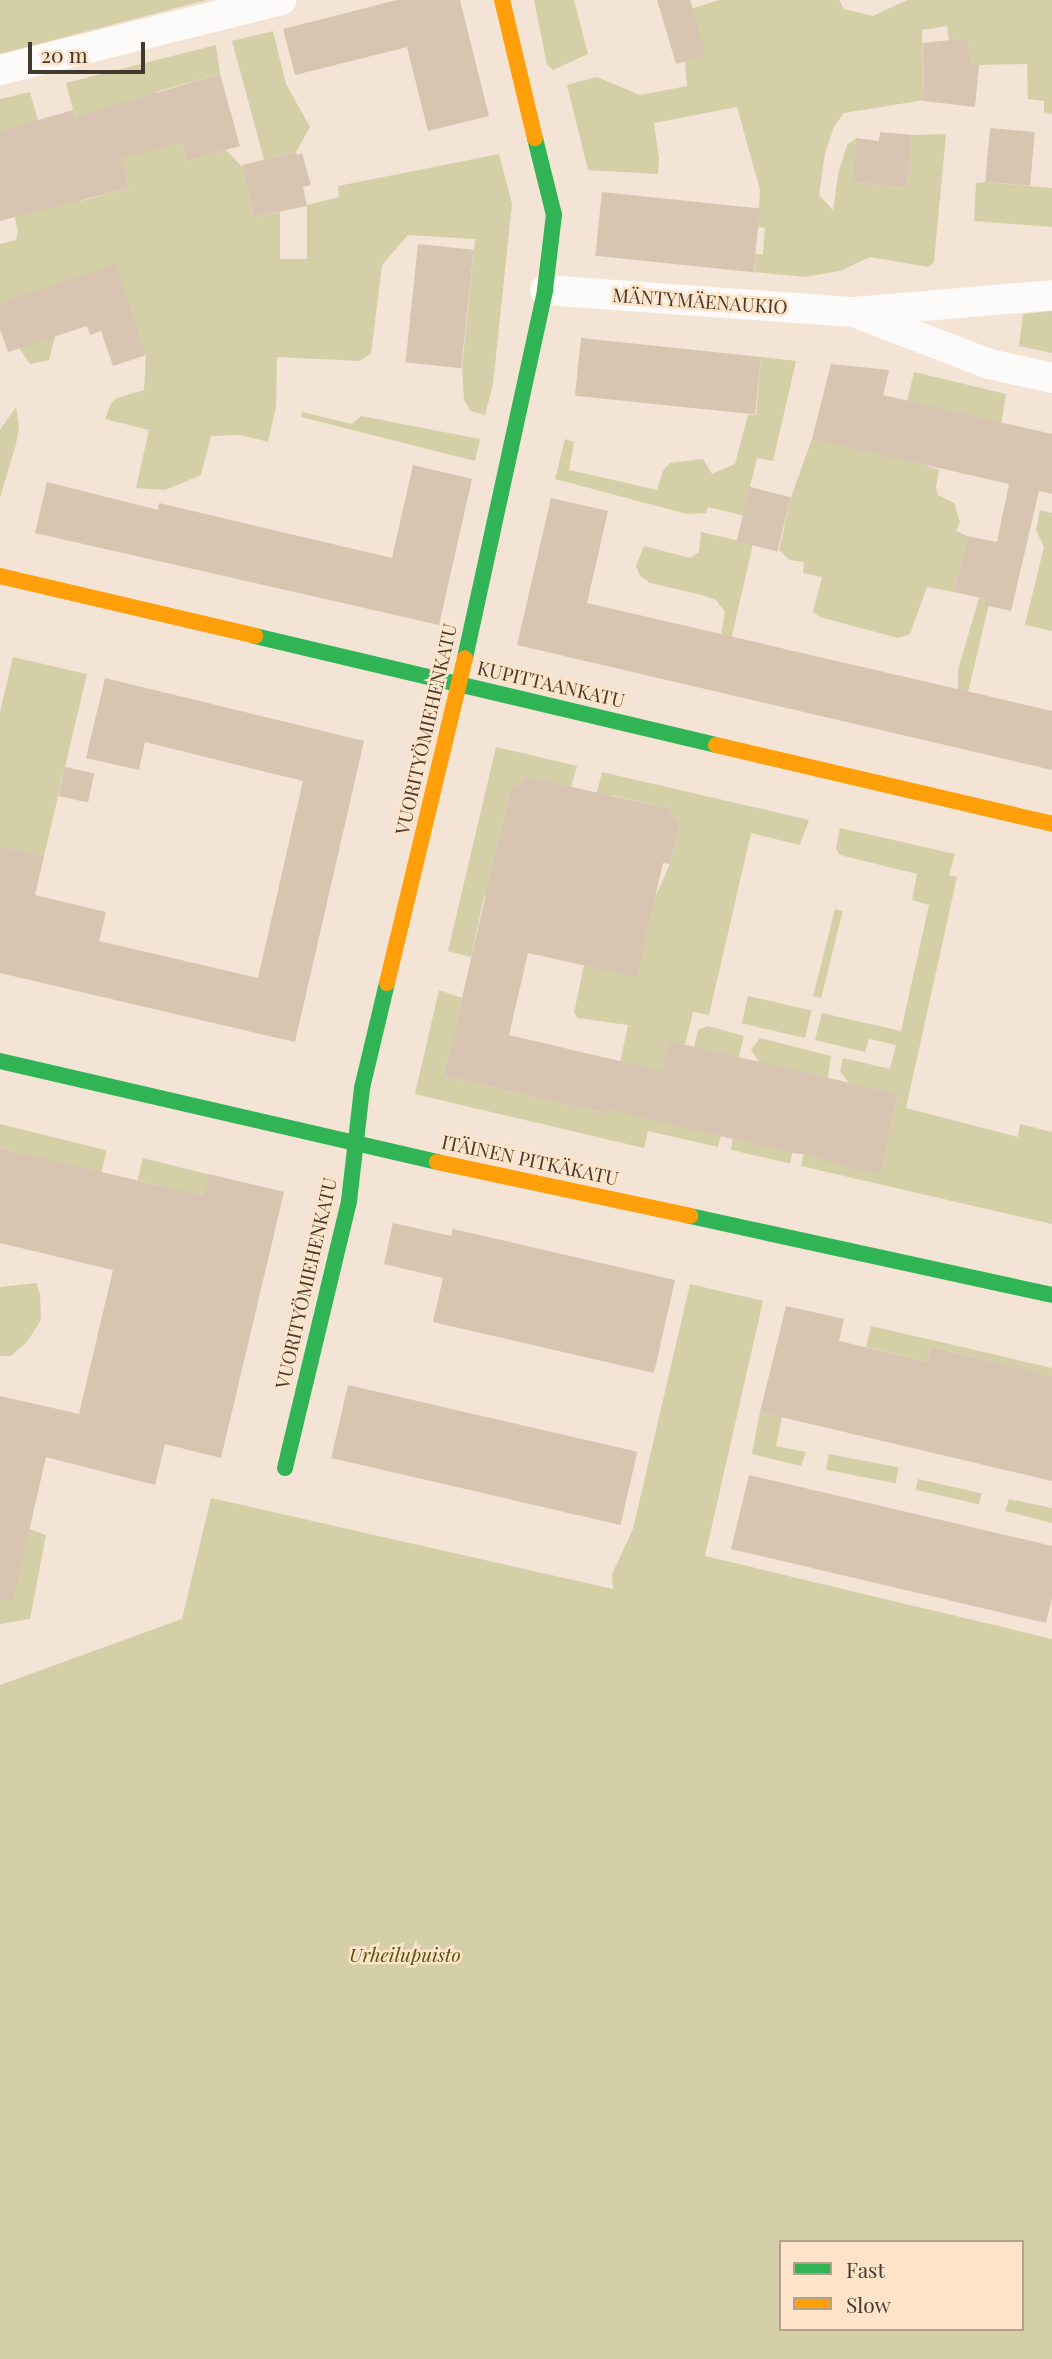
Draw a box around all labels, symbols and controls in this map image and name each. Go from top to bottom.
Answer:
scale bar [32,28,149,72]
text: 20 m [41,40,88,68]
street label: MÄNTYMÄENAUKIO [612,284,788,318]
street label: VUORITYÖMIEHENKATU [391,621,461,837]
street label: KUPITTAANKATU [475,656,627,712]
street label: ITÄINEN PITKÄKATU [440,1130,620,1190]
street label: VUORITYÖMIEHENKATU [271,1175,341,1391]
park label: Urheilupuisto [349,1944,461,1966]
legend [779,2240,1024,2331]
text: Fast [846,2255,885,2283]
text: Slow [846,2290,891,2318]

